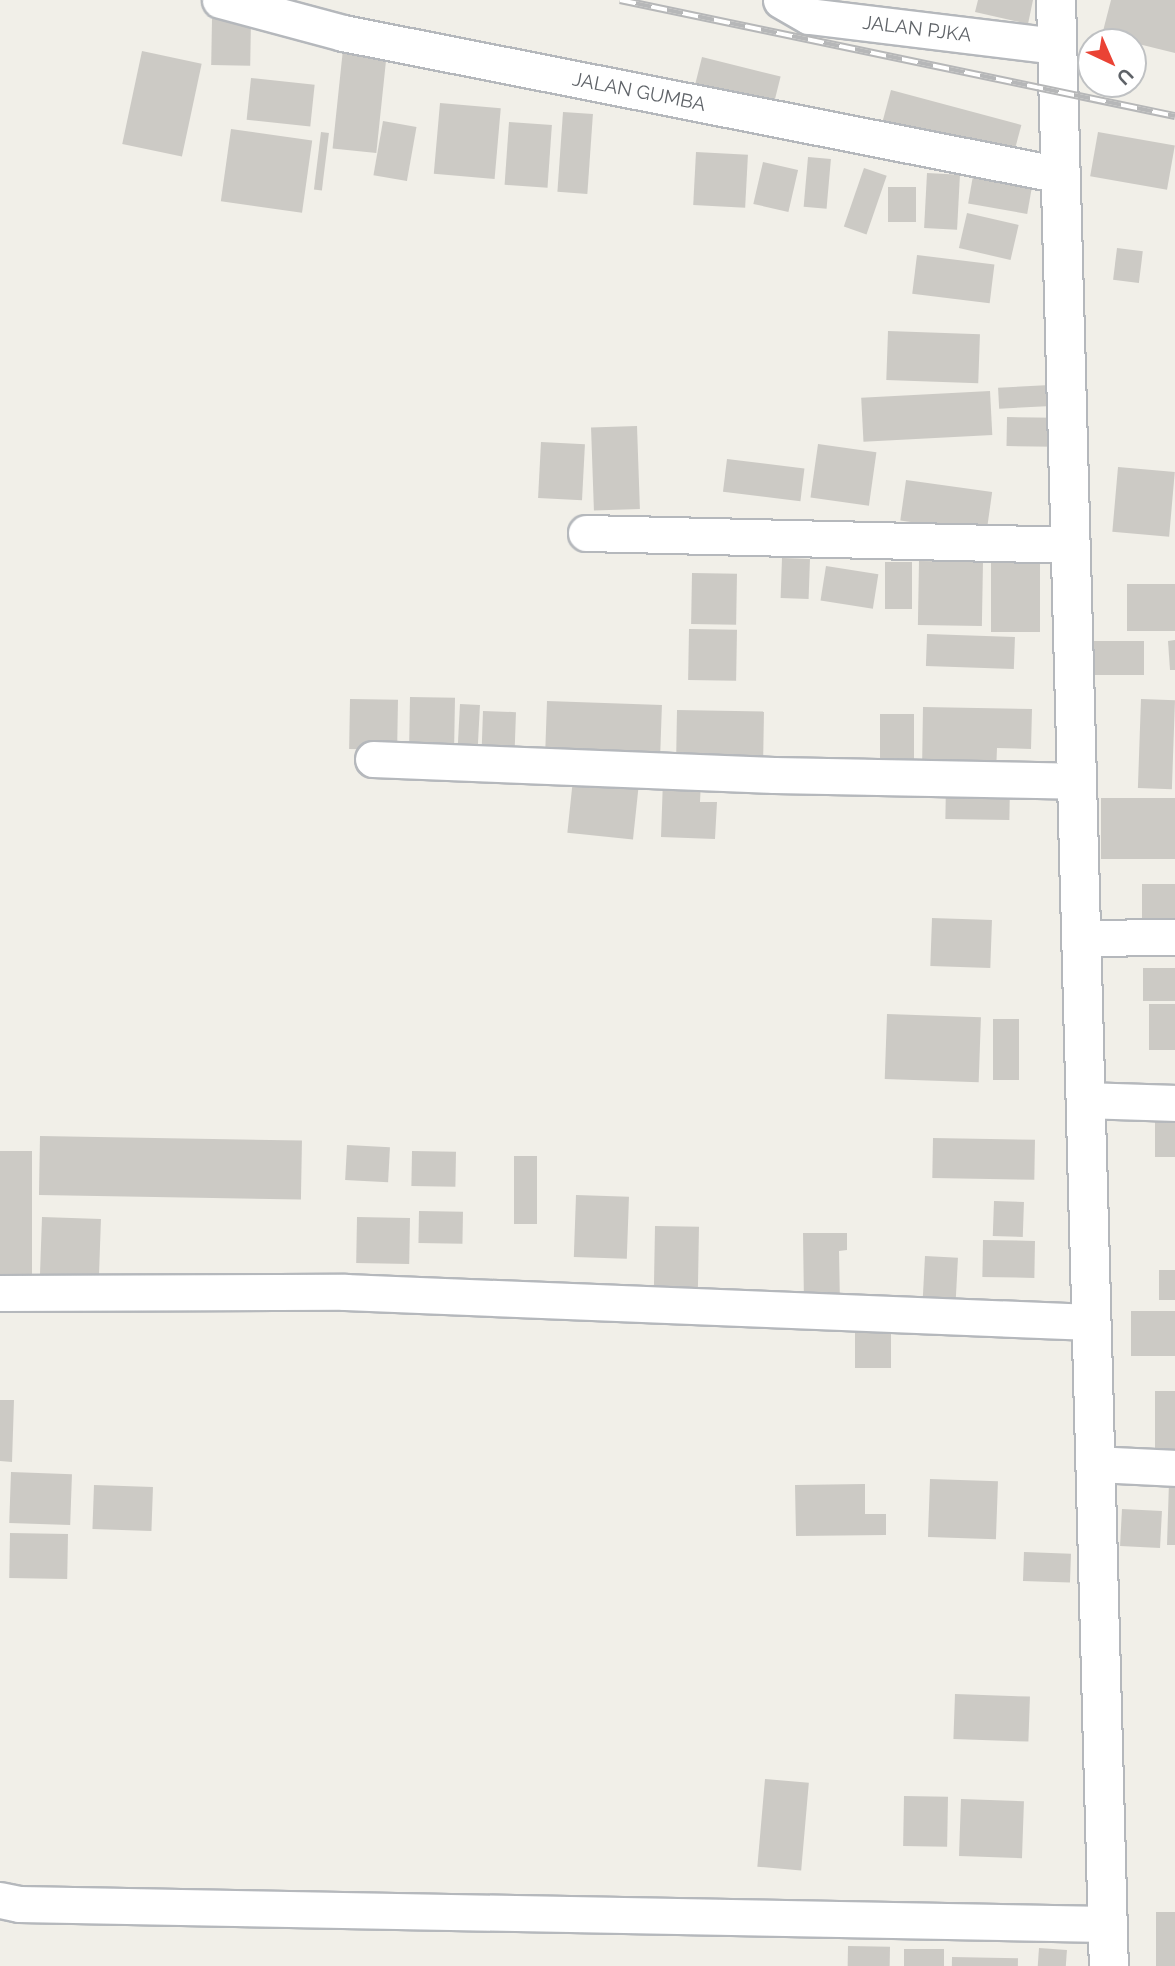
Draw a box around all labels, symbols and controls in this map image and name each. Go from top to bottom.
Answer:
street label: JALAN PJKA [861,11,973,47]
north arrow [1077,28,1147,98]
text: U [1112,64,1138,90]
street label: JALAN GUMBA [571,68,707,116]

